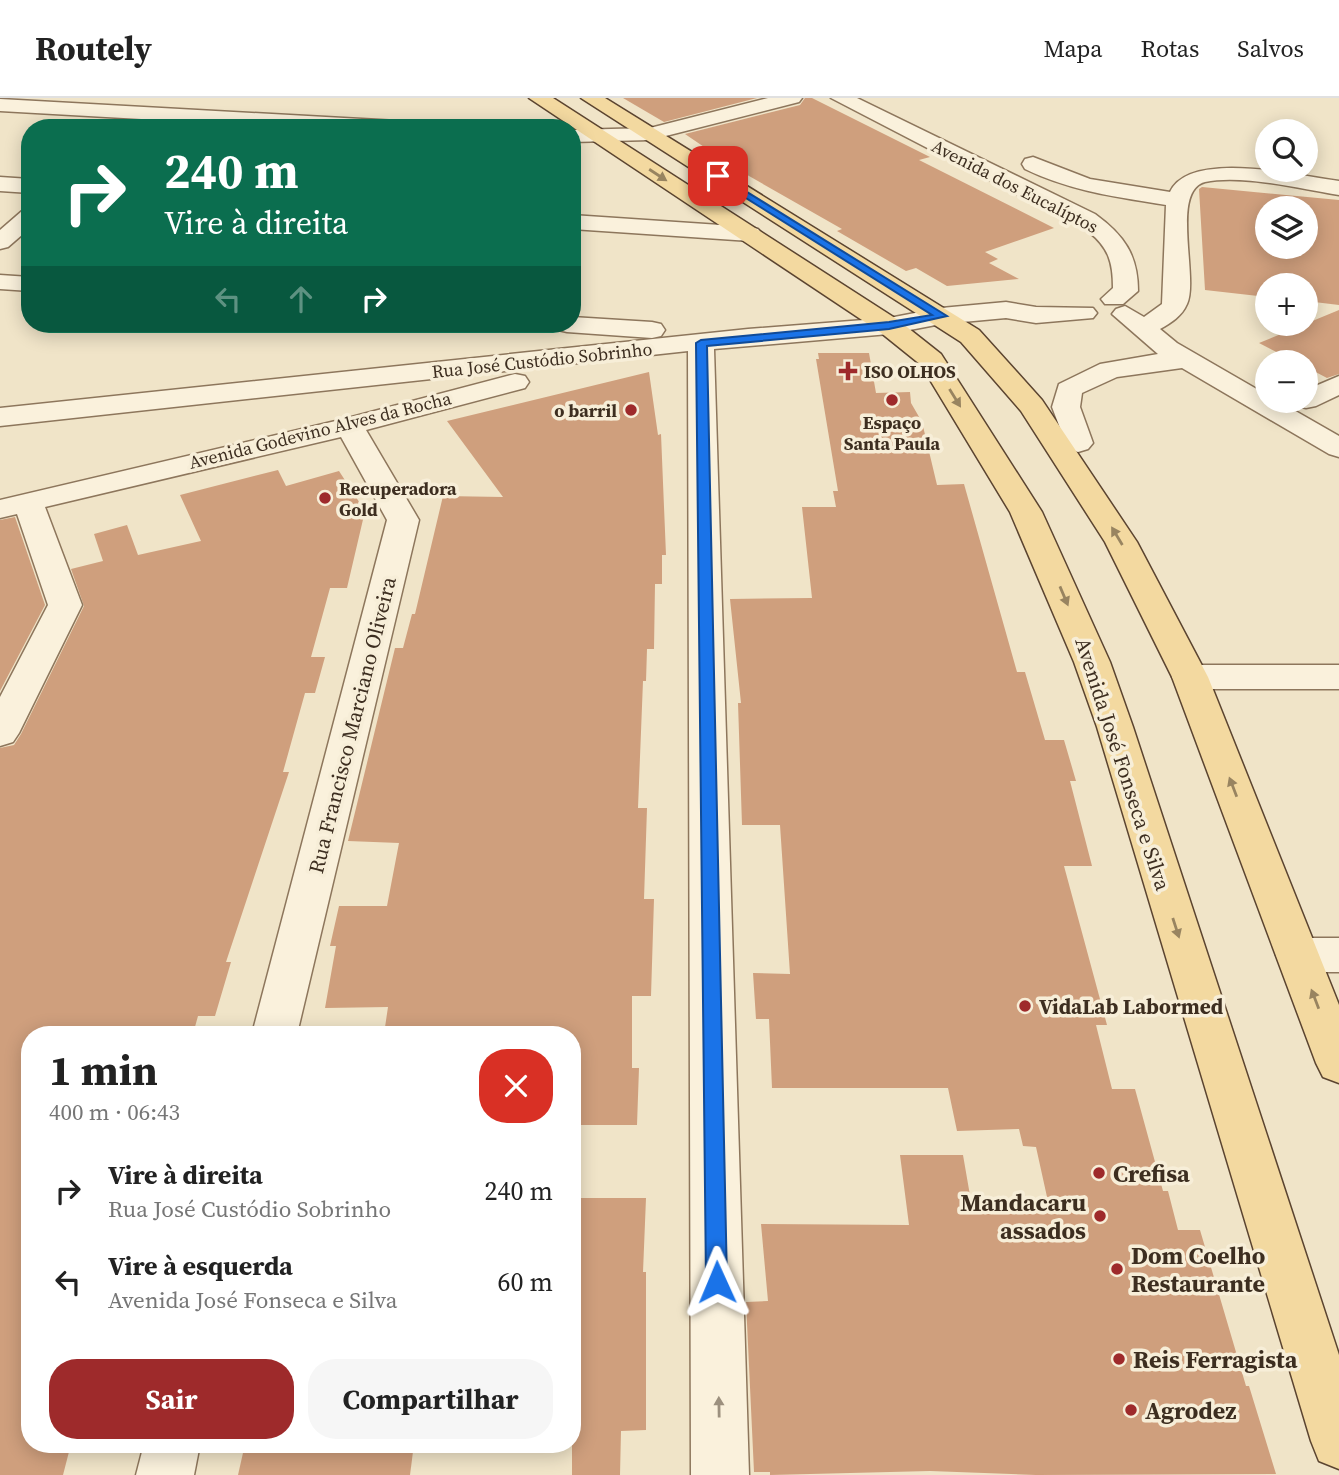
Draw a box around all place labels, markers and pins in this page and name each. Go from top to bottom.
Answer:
pin [688,146,748,206]
place label: ISO OLHOS [864,359,956,384]
marker: ISO OLHOS [838,361,858,381]
marker: Espaço Santa Paula [884,392,900,408]
place label: o barril [554,398,617,423]
marker: o barril [623,402,639,418]
place label: Espaço Santa Paula [844,410,941,456]
place label: Recuperadora Gold [339,476,457,522]
marker: Recuperadora Gold [317,490,333,506]
place label: VidaLab Labormed [1039,992,1224,1021]
marker: VidaLab Labormed [1017,998,1033,1014]
place label: Crefisa [1113,1157,1190,1190]
marker: Crefisa [1091,1165,1107,1181]
place label: Mandacaru assados [960,1186,1086,1247]
marker: Mandacaru assados [1092,1208,1108,1224]
place label: Dom Coelho Restaurante [1131,1239,1265,1300]
marker: Dom Coelho Restaurante [1109,1261,1125,1277]
place label: Reis Ferragista [1133,1343,1298,1376]
marker: Reis Ferragista [1111,1351,1127,1367]
place label: Agrodez [1145,1394,1236,1427]
marker: Agrodez [1123,1402,1139,1418]

